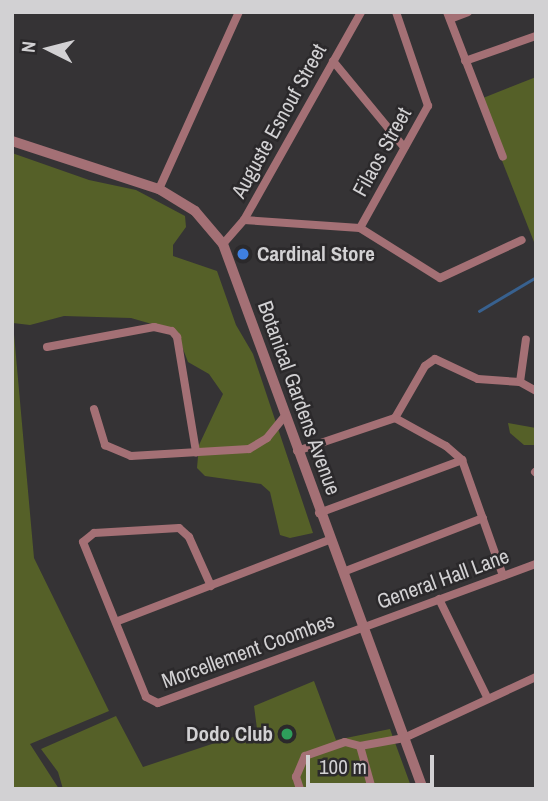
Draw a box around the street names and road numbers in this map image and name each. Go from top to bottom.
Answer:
street label: Auguste Esnouf Street [226,40,332,202]
street label: Filaos Street [347,103,417,201]
street label: Botanical Gardens Avenue [252,297,346,499]
street label: General Hall Lane [373,543,513,615]
street label: Morcellement Coombes [158,608,338,694]

